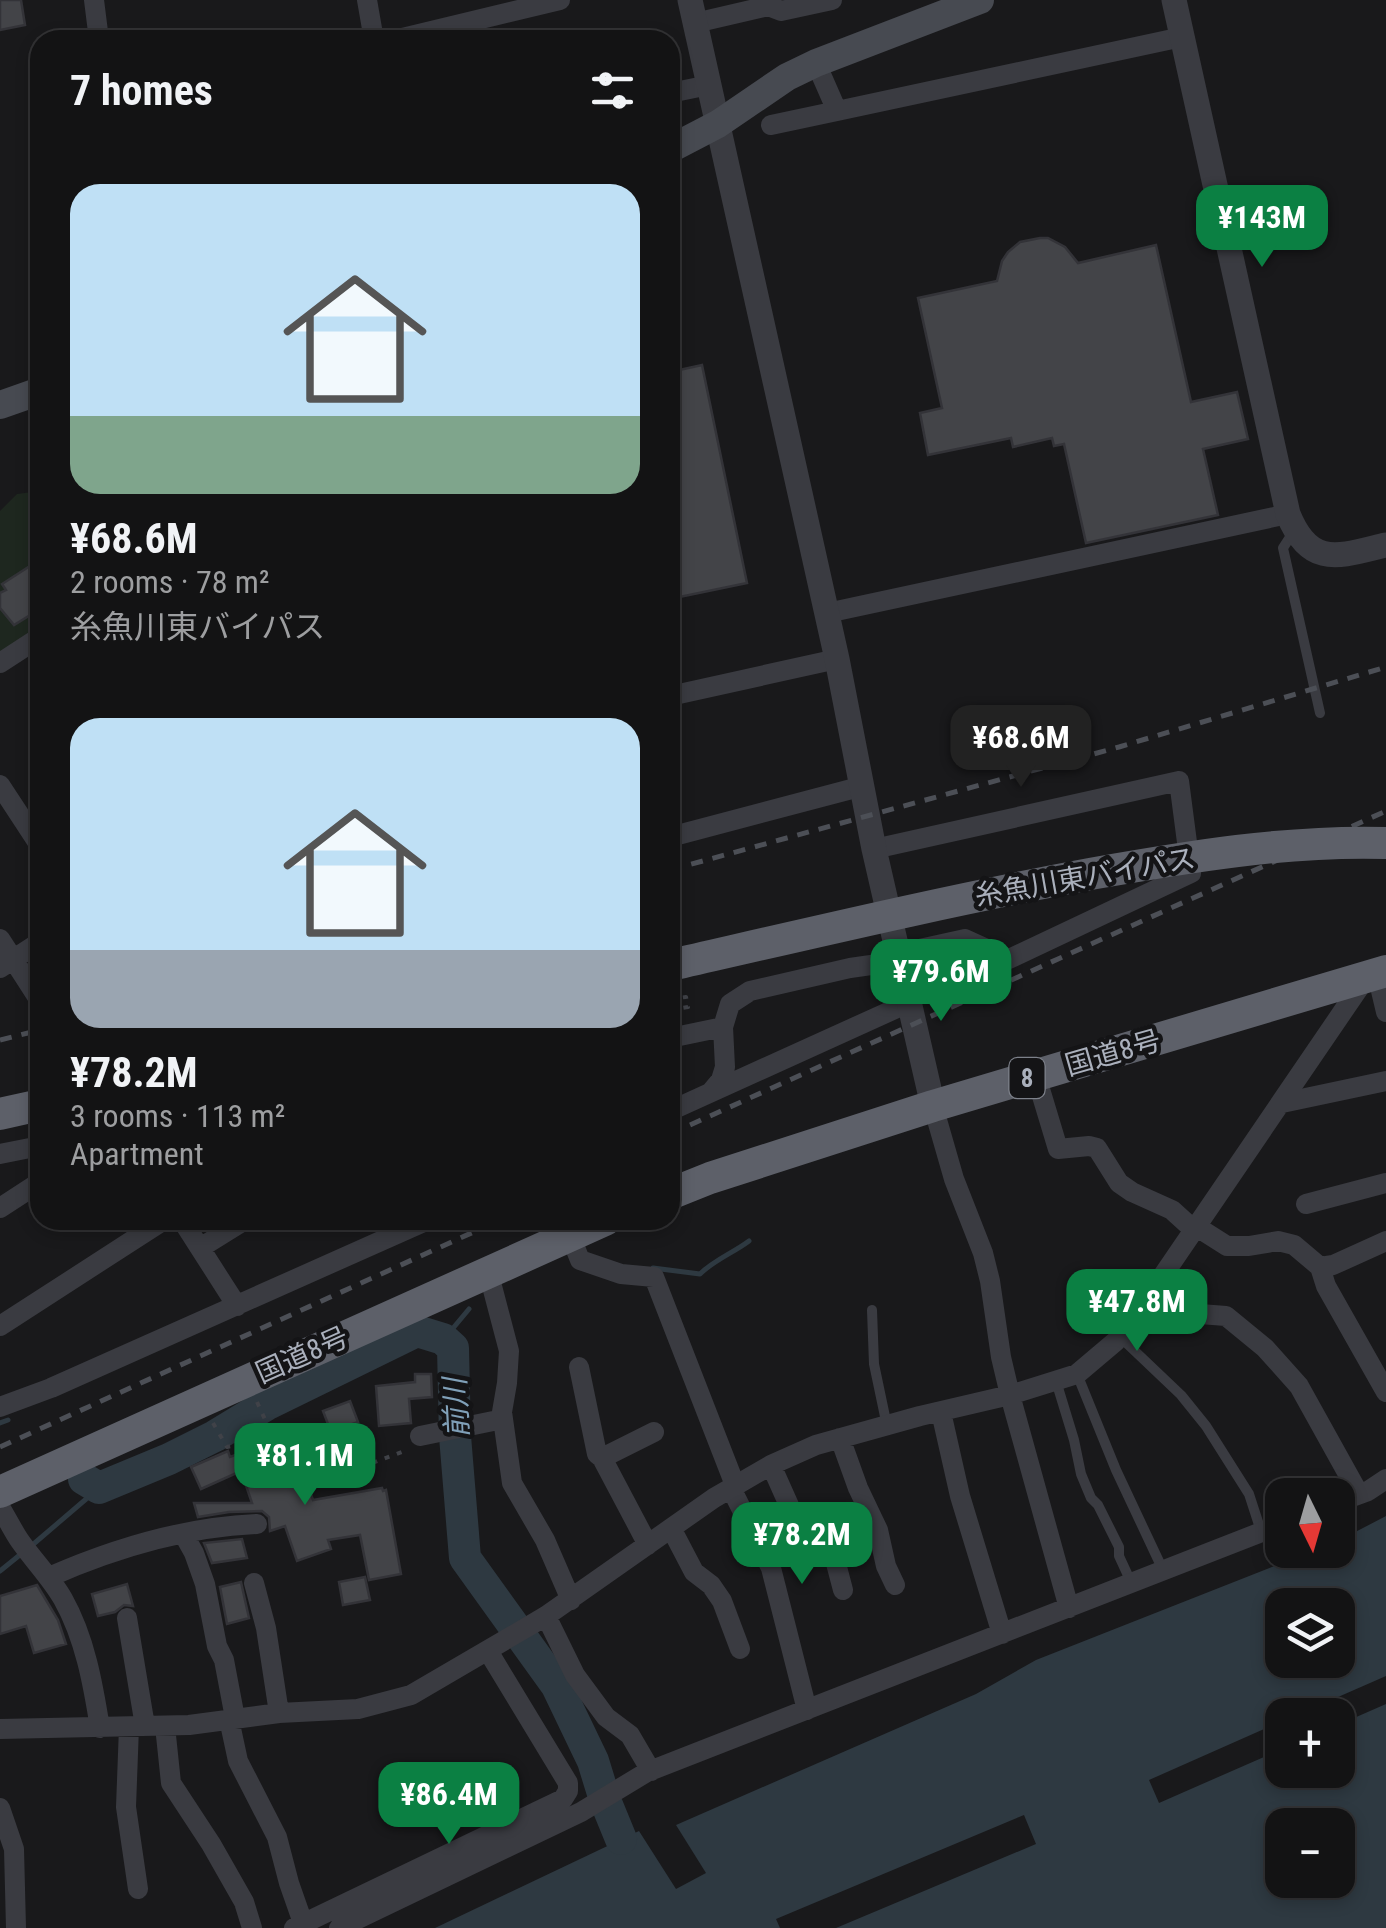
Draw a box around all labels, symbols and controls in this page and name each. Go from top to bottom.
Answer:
icon: filters [585,63,640,118]
text: 7 homes [70,66,213,115]
pin: ¥143M [1192,185,1332,270]
text: ¥143M [1218,198,1306,236]
icon: home [265,249,445,429]
text: ¥68.6M [70,514,198,563]
text: 2 rooms · 78 m² [70,563,269,601]
text: 糸魚川東バイパス [70,608,325,646]
pin: ¥68.6M [940,705,1102,790]
text: ¥68.6M [972,718,1070,756]
icon: home [265,783,445,963]
street label: 糸魚川東バイパス [972,841,1198,913]
pin: ¥79.6M [860,939,1022,1024]
text: ¥79.6M [892,952,990,990]
street label: 国道8号 [1061,1024,1165,1082]
text: ¥78.2M [70,1048,198,1097]
road number: 8 [1010,1058,1044,1098]
text: 3 rooms · 113 m² [70,1097,285,1135]
text: Apartment [70,1135,204,1173]
pin: ¥47.8M [1056,1269,1218,1354]
text: ¥47.8M [1088,1282,1186,1320]
street label: 国道8号 [251,1320,353,1390]
water label: 前川 [437,1374,475,1439]
pin: ¥81.1M [224,1423,386,1508]
text: ¥81.1M [256,1436,354,1474]
north arrow [1265,1478,1355,1568]
map controls [1265,1478,1355,1898]
pin: ¥78.2M [721,1502,883,1587]
text: ¥78.2M [753,1515,851,1553]
button: layers [1265,1588,1355,1678]
button: + [1265,1698,1355,1788]
pin: ¥86.4M [368,1762,530,1847]
text: ¥86.4M [400,1775,498,1813]
button: − [1265,1808,1355,1898]

